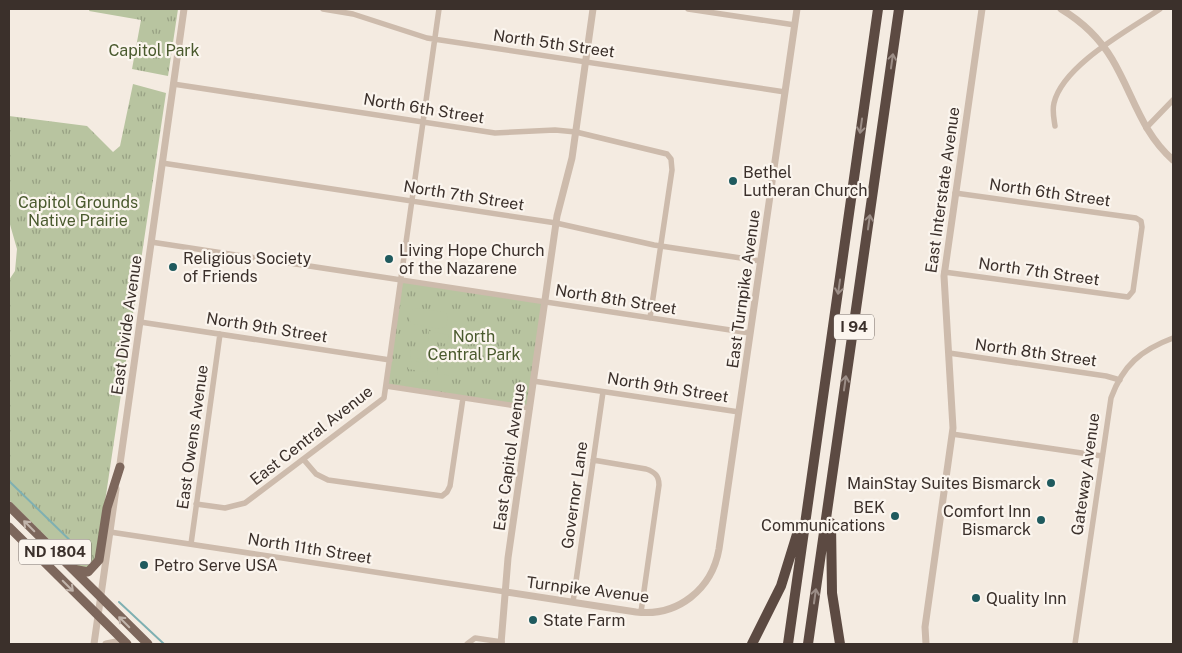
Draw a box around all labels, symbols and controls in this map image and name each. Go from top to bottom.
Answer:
street label: North 5th Street [492,26,616,61]
park label: Capitol Park [108,41,200,60]
one-way arrow [887,54,897,70]
street label: North 6th Street [362,90,486,127]
street label: East Interstate Avenue [921,106,964,274]
one-way arrow [856,118,866,134]
place label: Bethel Lutheran Church [743,163,868,200]
marker: Bethel Lutheran Church [727,175,739,187]
street label: North 6th Street [988,175,1112,210]
street label: North 7th Street [402,177,526,214]
park label: Capitol Grounds Native Prairie [18,193,138,230]
street label: East Turnpike Avenue [723,208,764,370]
one-way arrow [864,215,874,231]
place label: Living Hope Church of the Nazarene [399,241,545,278]
place label: Religious Society of Friends [183,249,312,286]
marker: Living Hope Church of the Nazarene [383,253,395,265]
street label: East Divide Avenue [107,254,146,396]
street label: North 7th Street [977,254,1101,289]
marker: Religious Society of Friends [167,261,179,273]
one-way arrow [833,279,843,295]
street label: North 8th Street [554,281,678,318]
street label: North 9th Street [205,309,329,346]
road number: I 94 [834,314,874,340]
park label: North Central Park [428,327,520,364]
street label: North 8th Street [974,335,1098,370]
street label: East Owens Avenue [173,364,212,511]
street label: North 9th Street [606,369,730,406]
one-way arrow [841,375,851,391]
street label: East Central Avenue [246,382,376,489]
street label: East Capitol Avenue [490,382,529,532]
street label: Gateway Avenue [1067,412,1103,537]
street label: Governor Lane [558,440,591,550]
place label: MainStay Suites Bismarck [847,474,1041,493]
marker: MainStay Suites Bismarck [1045,477,1057,489]
place label: BEK Communications [761,498,885,535]
place label: Comfort Inn Bismarck [943,502,1031,539]
marker: BEK Communications [889,510,901,522]
marker: Comfort Inn Bismarck [1035,514,1047,526]
one-way arrow [23,520,35,532]
street label: North 11th Street [246,529,373,568]
road number: ND 1804 [19,540,91,564]
place label: Petro Serve USA [154,556,278,575]
marker: Petro Serve USA [138,559,150,571]
street label: Turnpike Avenue [525,573,650,606]
one-way arrow [62,580,74,592]
one-way arrow [810,588,820,604]
place label: Quality Inn [986,589,1066,608]
marker: Quality Inn [970,592,982,604]
place label: State Farm [543,611,625,630]
marker: State Farm [527,614,539,626]
one-way arrow [118,615,130,628]

